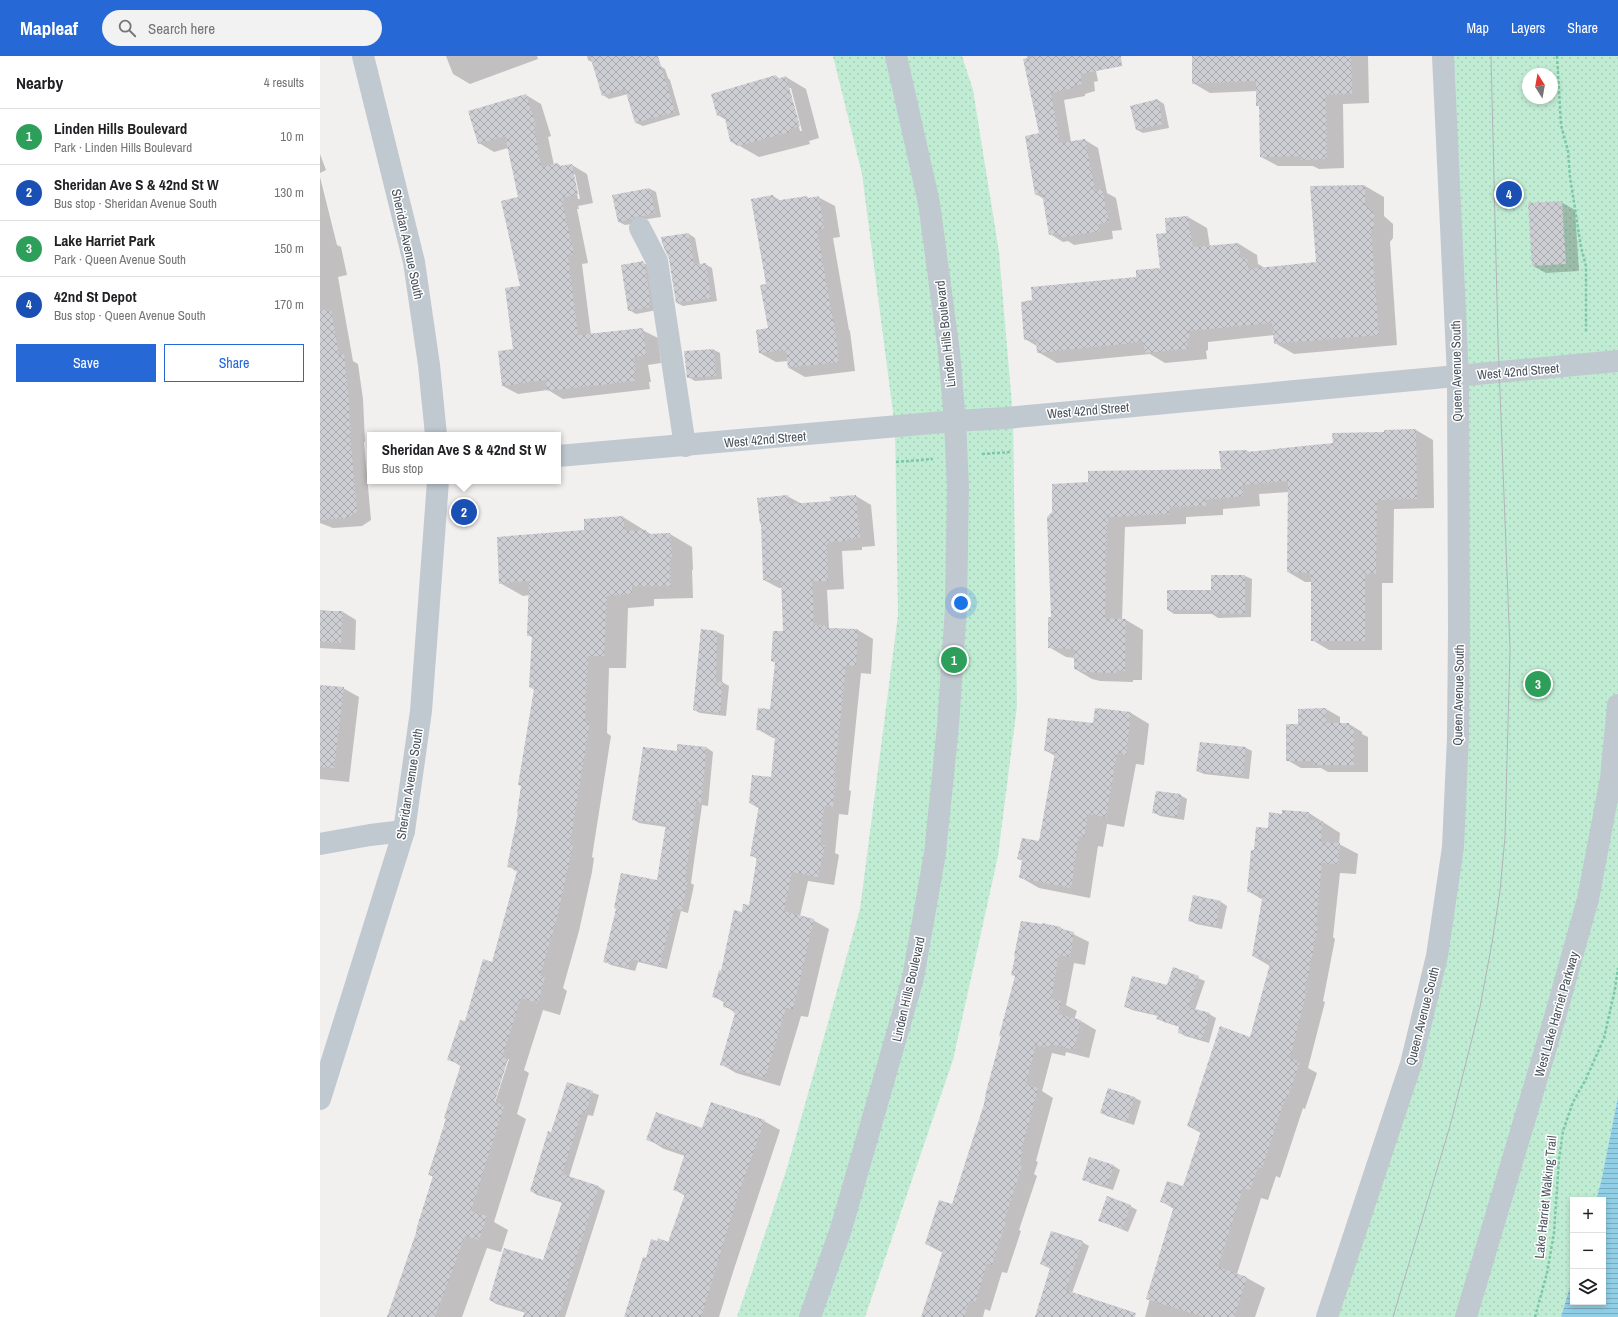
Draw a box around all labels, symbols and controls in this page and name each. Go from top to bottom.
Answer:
search box [102,10,382,46]
text: Mapleaf [20,15,78,41]
icon: search [116,17,138,39]
text: Search here [148,18,215,39]
text: Map [1467,19,1489,37]
text: Layers [1511,19,1545,37]
text: Share [1567,19,1598,37]
north arrow [1522,68,1558,104]
text: Nearby [16,71,63,94]
text: 4 results [264,74,304,91]
text: Linden Hills Boulevard [54,118,187,139]
text: 1 [26,128,32,145]
text: 10 m [280,128,304,145]
text: Park · Linden Hills Boulevard [54,139,192,156]
text: Sheridan Ave S & 42nd St W [54,174,219,195]
pin: 4 [1496,179,1522,209]
text: 2 [26,184,32,201]
text: 130 m [274,184,304,201]
street label: Sheridan Avenue South [388,187,428,301]
text: Bus stop · Sheridan Avenue South [54,195,217,212]
text: Lake Harriet Park [54,230,155,251]
text: 3 [26,240,32,257]
text: 150 m [274,240,304,257]
text: Park · Queen Avenue South [54,251,186,268]
street label: Linden Hills Boulevard [931,280,960,388]
text: 42nd St Depot [54,286,137,307]
text: 4 [26,296,32,313]
text: 170 m [274,296,304,313]
text: Bus stop · Queen Avenue South [54,307,206,324]
street label: Queen Avenue South [1447,320,1466,422]
button: Save [16,344,156,382]
button: Share [164,344,304,382]
street label: West 42nd Street [1476,359,1560,384]
street label: West 42nd Street [1046,398,1130,423]
street label: West 42nd Street [723,427,807,452]
popup [367,432,561,484]
text: Sheridan Ave S & 42nd St W [382,439,546,460]
text: Bus stop [382,460,423,477]
pin: 2 [451,497,477,527]
your location [951,593,971,613]
street label: Queen Avenue South [1449,644,1468,746]
pin: 1 [941,645,967,675]
pin: 3 [1525,669,1551,699]
street label: Sheridan Avenue South [392,727,427,841]
street label: Linden Hills Boulevard [888,935,929,1043]
street label: West Lake Harriet Parkway [1530,949,1583,1079]
street label: Queen Avenue South [1402,965,1443,1067]
street label: Lake Harriet Walking Trail [1531,1135,1560,1259]
map controls [1570,1197,1606,1305]
button: + [1570,1197,1606,1233]
button: − [1570,1233,1606,1269]
button: layers [1570,1269,1606,1305]

